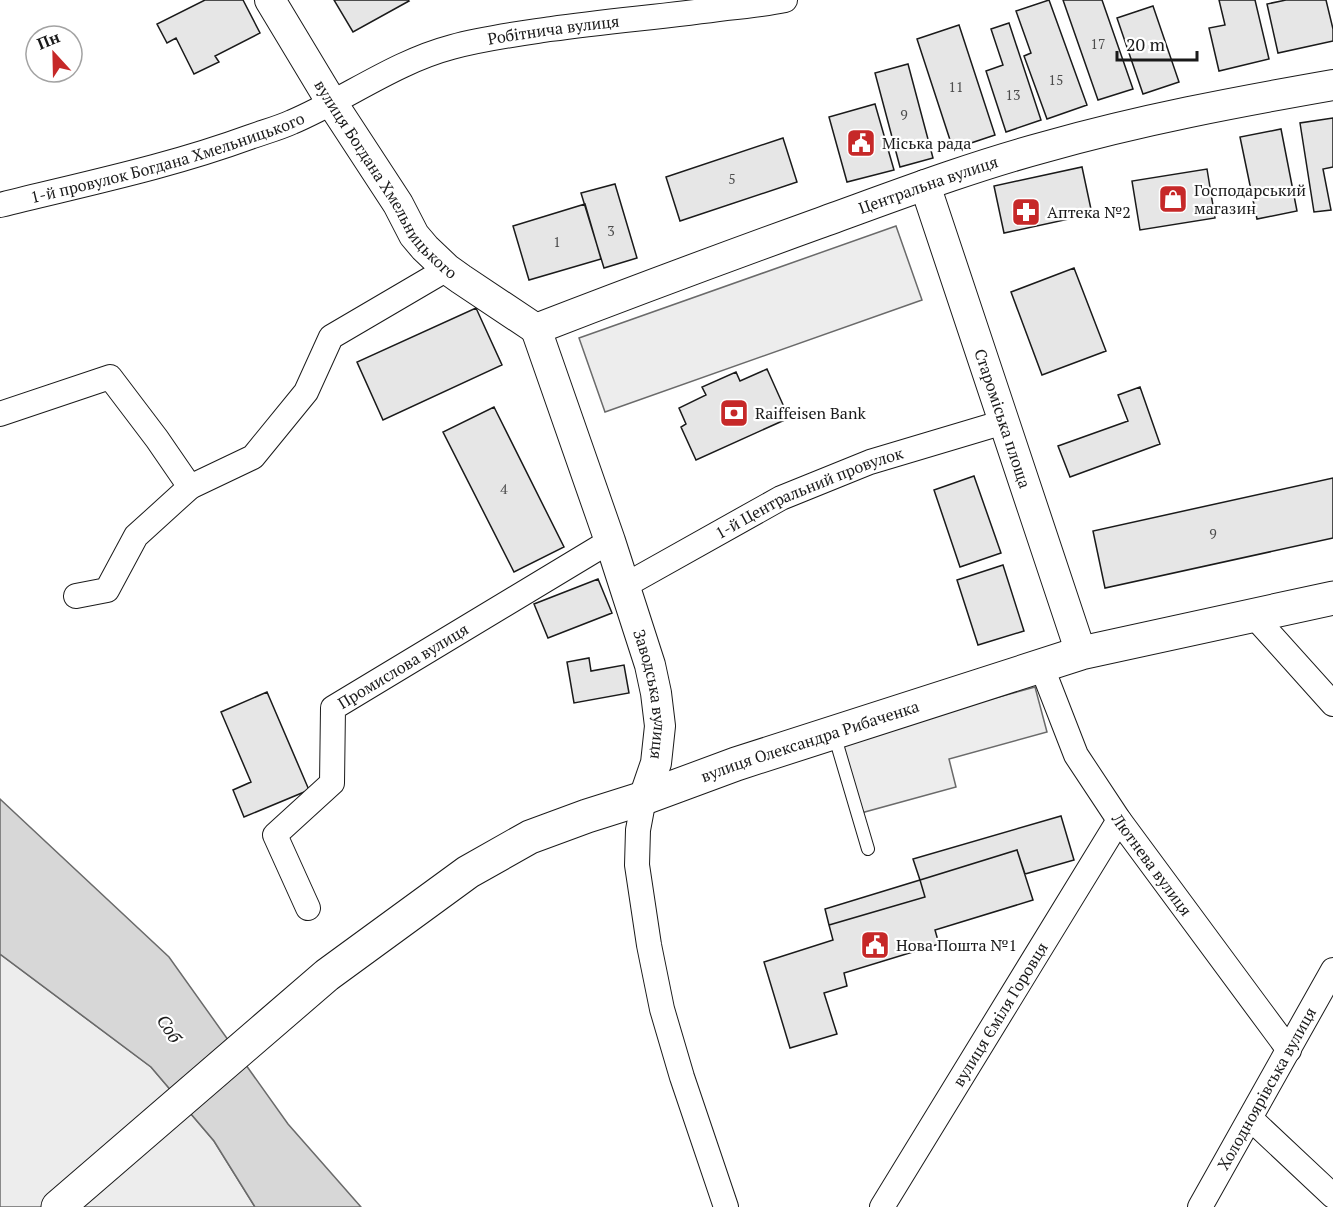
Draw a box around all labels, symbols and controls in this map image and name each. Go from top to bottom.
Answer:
street label: Робітнича вулиця [486,10,621,50]
north arrow [24,24,84,84]
scale bar [1117,24,1196,62]
text: Пн [34,25,63,55]
text: 20 m [1126,32,1166,56]
house number: 17 [1091,34,1105,53]
house number: 15 [1049,70,1063,89]
street label: вулиця Богдана Хмельницького [309,76,462,284]
house number: 11 [949,77,963,96]
house number: 13 [1006,85,1020,104]
house number: 9 [900,105,908,124]
street label: 1-й провулок Богдана Хмельницького [28,107,308,208]
public building icon: Міська рада [845,127,877,159]
place label: Міська рада [882,132,971,154]
street label: Центральна вулиця [855,150,1001,219]
house number: 5 [728,169,736,188]
place label: Господарський магазин [1194,179,1306,219]
shop icon: Господарський магазин [1157,183,1189,215]
pharmacy icon: Аптека №2 [1010,196,1042,228]
place label: Аптека №2 [1047,201,1131,223]
house number: 3 [607,221,615,240]
house number: 1 [553,232,561,251]
street label: Староміська площа [969,346,1036,491]
bank icon: Raiffeisen Bank [718,397,750,429]
place label: Raiffeisen Bank [755,402,866,424]
street label: 1-й Центральний провулок [711,442,906,544]
house number: 4 [500,479,508,498]
house number: 9 [1209,524,1217,543]
street label: Промислова вулиця [333,618,472,714]
street label: Заводська вулиця [628,626,671,760]
street label: вулиця Олександра Рибаченка [698,695,922,787]
street label: Лютнева вулиця [1106,809,1197,920]
public building icon: Нова Пошта №1 [859,929,891,961]
place label: Нова Пошта №1 [896,934,1017,956]
street label: вулиця Єміля Горовця [947,938,1053,1091]
street label: Холодноярівська вулиця [1212,1003,1321,1174]
water label: Соб [152,1010,188,1048]

